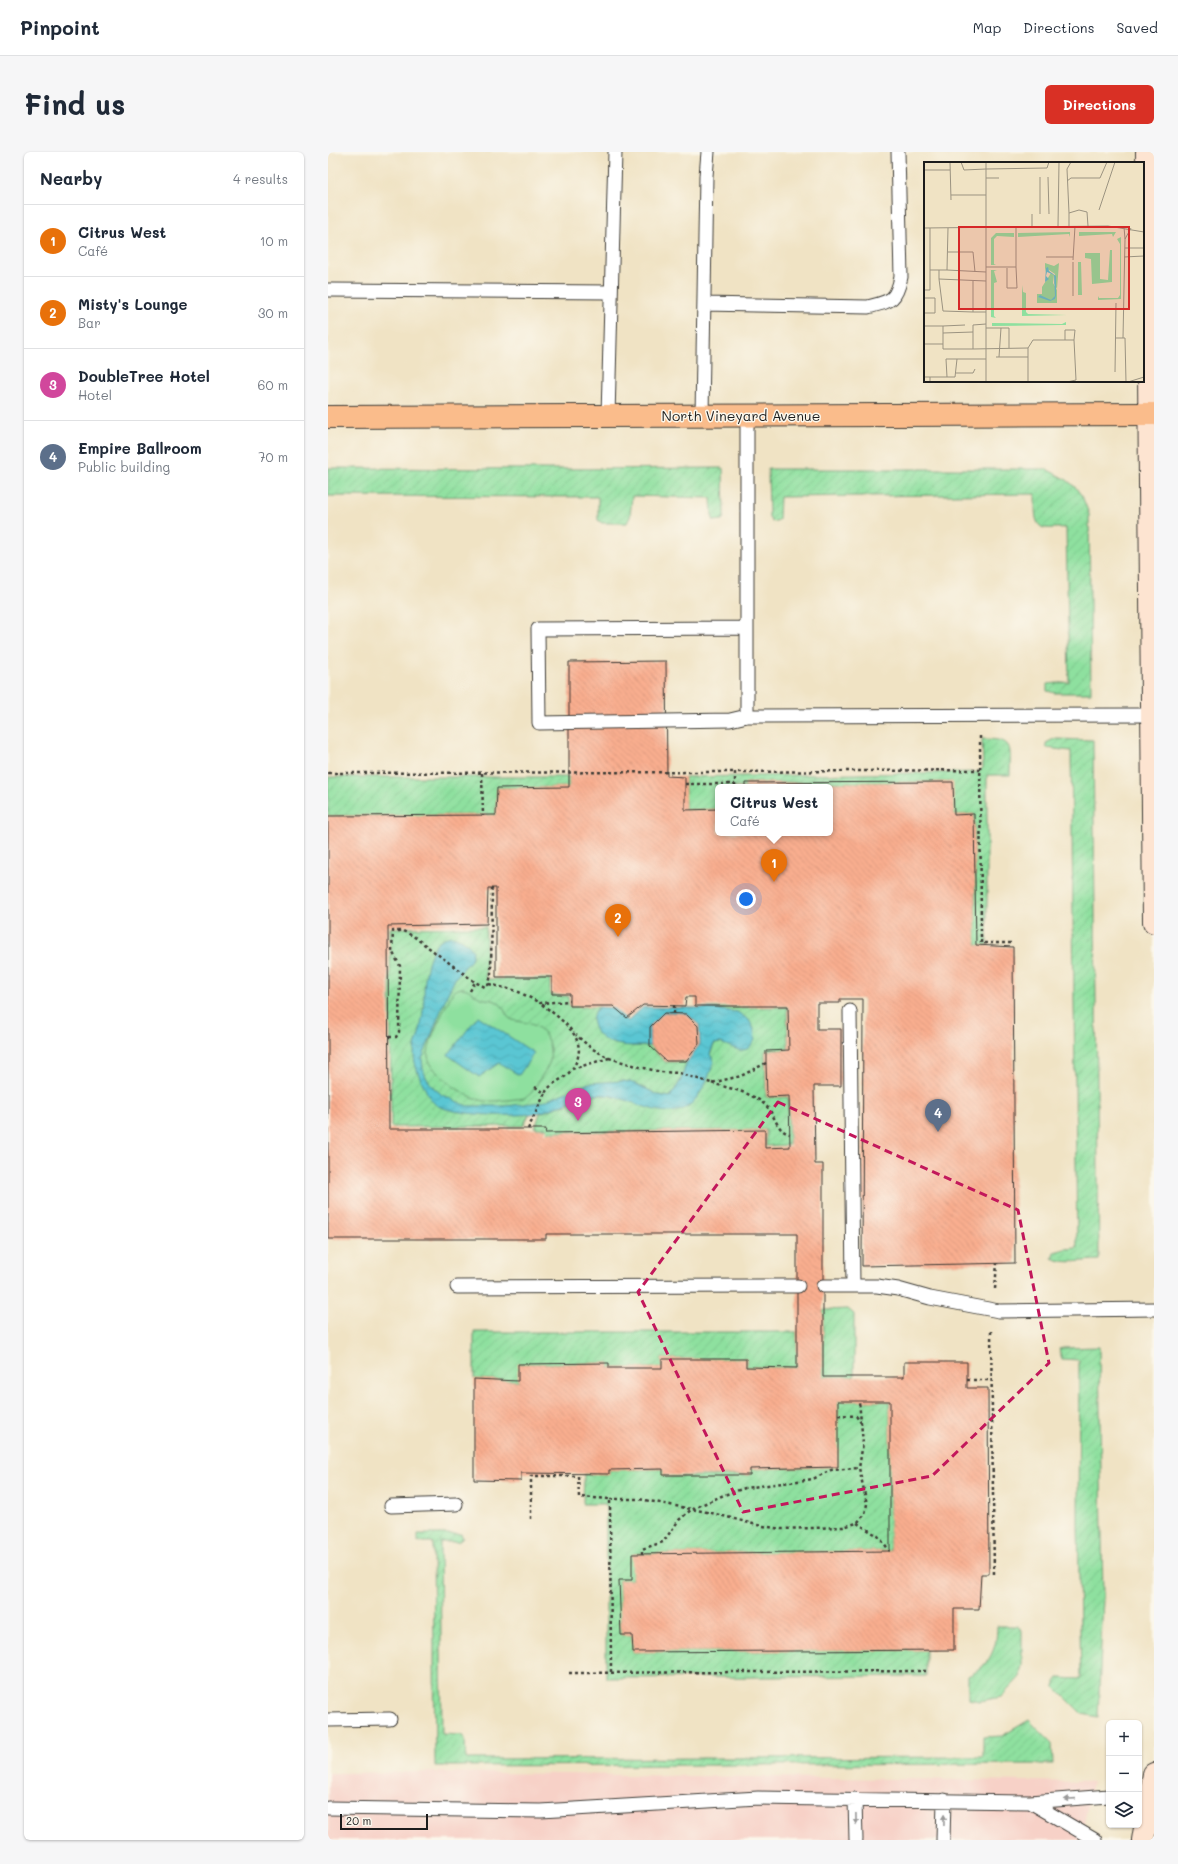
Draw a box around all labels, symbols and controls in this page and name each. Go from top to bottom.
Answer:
text: Pinpoint [20,15,100,40]
text: Map [973,18,1001,37]
text: Directions [1023,18,1094,37]
text: Saved [1116,18,1158,37]
button: Directions [1045,85,1154,124]
text: Find us [24,86,125,122]
inset map [924,162,1144,382]
text: Nearby [40,167,102,189]
text: 4 results [233,170,288,187]
text: Citrus West [78,222,166,242]
text: 1 [50,232,56,249]
text: 10 m [260,232,288,249]
text: Café [78,242,108,259]
text: Misty's Lounge [78,294,187,314]
text: 2 [49,304,57,321]
text: 30 m [258,304,288,321]
text: Bar [78,314,101,331]
text: DoubleTree Hotel [78,366,210,386]
text: 3 [49,376,57,393]
text: 60 m [258,376,288,393]
text: Hotel [78,386,112,403]
street label: North Vineyard Avenue [662,406,820,425]
text: Empire Ballroom [78,438,202,458]
text: 4 [49,448,57,465]
text: 70 m [258,448,288,465]
text: Public building [78,458,170,475]
popup [715,784,833,836]
text: Citrus West [730,792,818,812]
text: Café [730,812,760,829]
pin: 1 [761,849,787,882]
your location [736,889,756,909]
pin: 2 [605,904,631,937]
pin: 3 [565,1088,591,1121]
pin: 4 [925,1099,951,1132]
map controls [1106,1720,1142,1828]
button: + [1106,1720,1142,1756]
button: − [1106,1756,1142,1792]
button: layers [1106,1792,1142,1828]
one-way arrow [1064,1796,1076,1803]
scale bar [340,1812,428,1831]
text: 20 m [346,1813,371,1828]
one-way arrow [852,1813,859,1825]
one-way arrow [940,1814,947,1826]

